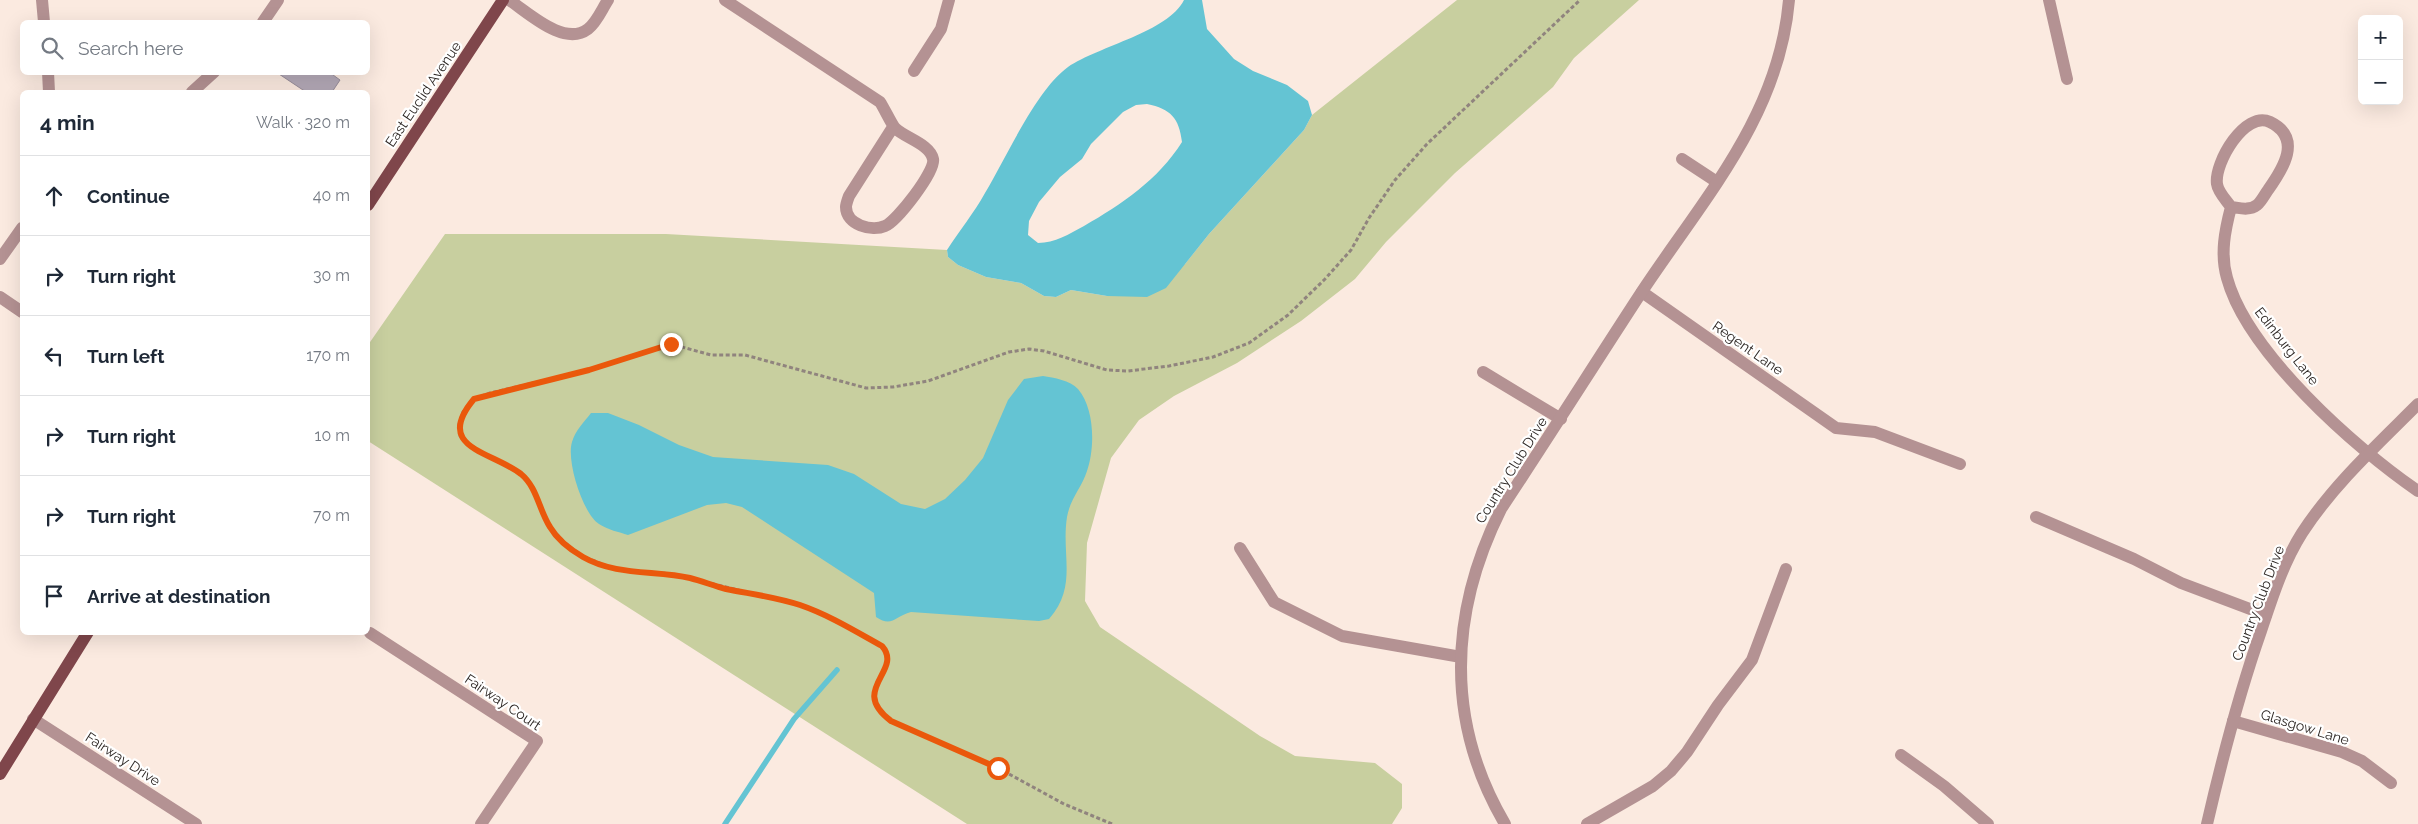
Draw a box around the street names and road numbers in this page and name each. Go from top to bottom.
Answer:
street label: East Euclid Avenue [382,38,464,150]
street label: Edinburg Lane [2252,304,2322,388]
street label: Regent Lane [1710,318,1786,378]
street label: Country Club Drive [1472,414,1550,526]
street label: Country Club Drive [2229,543,2287,663]
street label: Fairway Court [462,671,544,733]
street label: Glasgow Lane [2259,706,2351,748]
street label: Fairway Drive [83,729,163,789]

